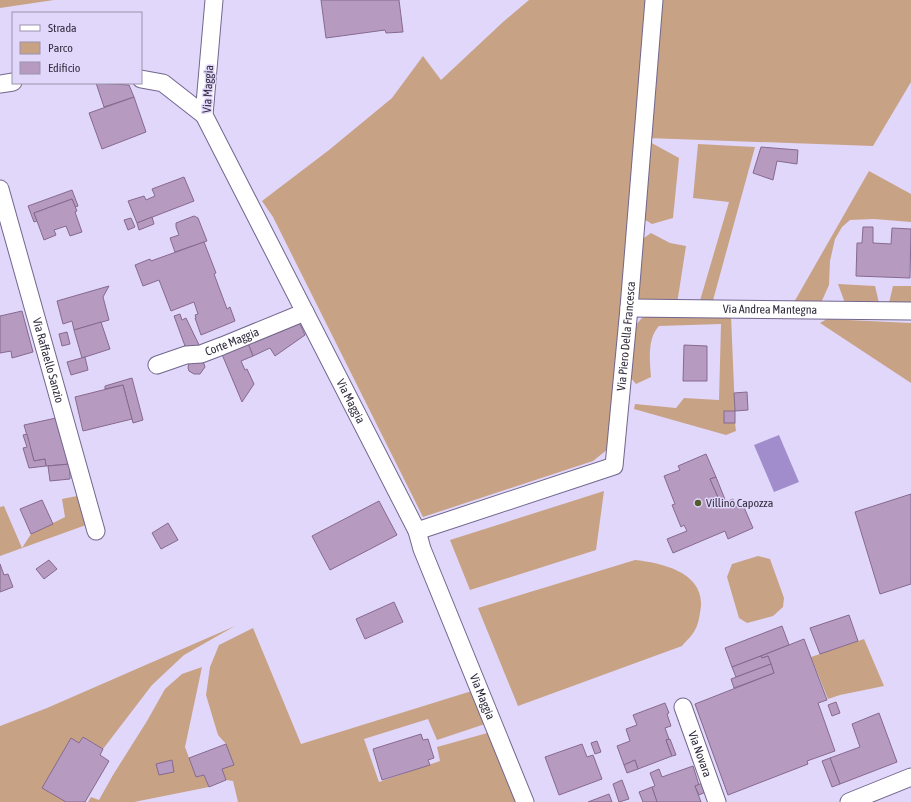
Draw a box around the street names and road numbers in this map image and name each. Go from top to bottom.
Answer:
street label: Via Maggia [200,65,216,113]
street label: Via Piero Della Francesca [614,281,638,391]
street label: Via Andrea Mantegna [723,302,817,317]
street label: Via Raffaello Sanzio [29,316,67,405]
street label: Corte Maggia [203,325,261,359]
street label: Via Maggia [333,377,368,426]
street label: Via Maggia [467,672,498,722]
street label: Via Novara [685,729,715,779]

